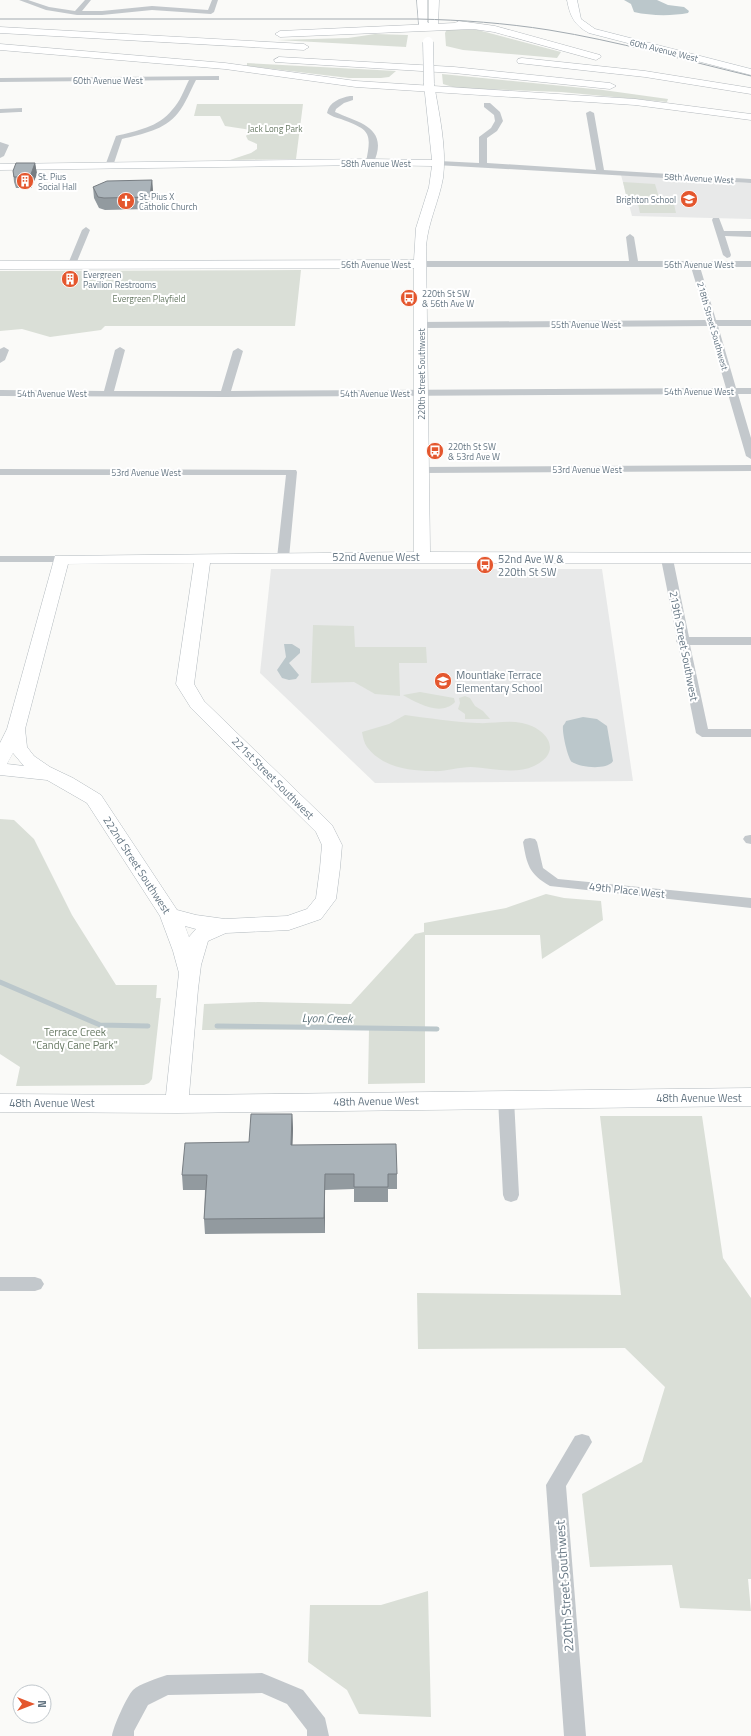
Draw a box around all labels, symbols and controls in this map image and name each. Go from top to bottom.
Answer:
street label: 60th Avenue West [629,35,700,65]
street label: 60th Avenue West [73,74,144,87]
park label: Jack Long Park [247,122,303,135]
street label: 58th Avenue West [341,157,412,170]
place label: St. Pius Social Hall [38,170,77,193]
street label: 58th Avenue West [664,170,735,186]
building icon: St. Pius Social Hall [15,171,35,191]
school or university icon: Brighton School [679,189,699,209]
place label: St. Pius X Catholic Church [139,190,198,213]
church icon: St. Pius X Catholic Church [116,191,136,211]
place label: Brighton School [616,193,676,206]
street label: 56th Avenue West [341,258,412,271]
street label: 56th Avenue West [664,258,735,271]
place label: Evergreen Pavilion Restrooms [83,268,156,291]
building icon: Evergreen Pavilion Restrooms [60,269,80,289]
street label: 218th Street Southwest [694,280,732,372]
place label: 220th St SW & 56th Ave W [422,287,474,310]
bus stop icon: 220th St SW & 56th Ave W [399,288,419,308]
park label: Evergreen Playfield [113,292,186,305]
street label: 55th Avenue West [551,318,622,331]
street label: 220th Street Southwest [415,327,428,420]
street label: 54th Avenue West [664,385,735,398]
street label: 54th Avenue West [17,387,88,400]
street label: 54th Avenue West [340,387,411,400]
place label: 220th St SW & 53rd Ave W [448,440,500,463]
bus stop icon: 220th St SW & 53rd Ave W [425,441,445,461]
street label: 53rd Avenue West [552,463,623,476]
street label: 53rd Avenue West [111,466,182,479]
street label: 52nd Avenue West [332,549,420,565]
place label: 52nd Ave W & 220th St SW [498,551,564,580]
bus stop icon: 52nd Ave W & 220th St SW [475,555,495,575]
street label: 219th Street Southwest [665,590,703,702]
place label: Mountlake Terrace Elementary School [456,667,543,696]
school or university icon: Mountlake Terrace Elementary School [433,671,453,691]
street label: 221st Street Southwest [228,733,318,823]
street label: 222nd Street Southwest [99,813,175,917]
street label: 49th Place West [588,878,666,902]
water label: Lyon Creek [302,1008,354,1028]
park label: Terrace Creek "Candy Cane Park" [32,1024,118,1053]
street label: 48th Avenue West [656,1090,742,1106]
street label: 48th Avenue West [333,1092,419,1110]
street label: 48th Avenue West [9,1095,95,1111]
street label: 220th Street Southwest [549,1519,579,1653]
north arrow [12,1684,52,1724]
text: N [34,1700,50,1708]

